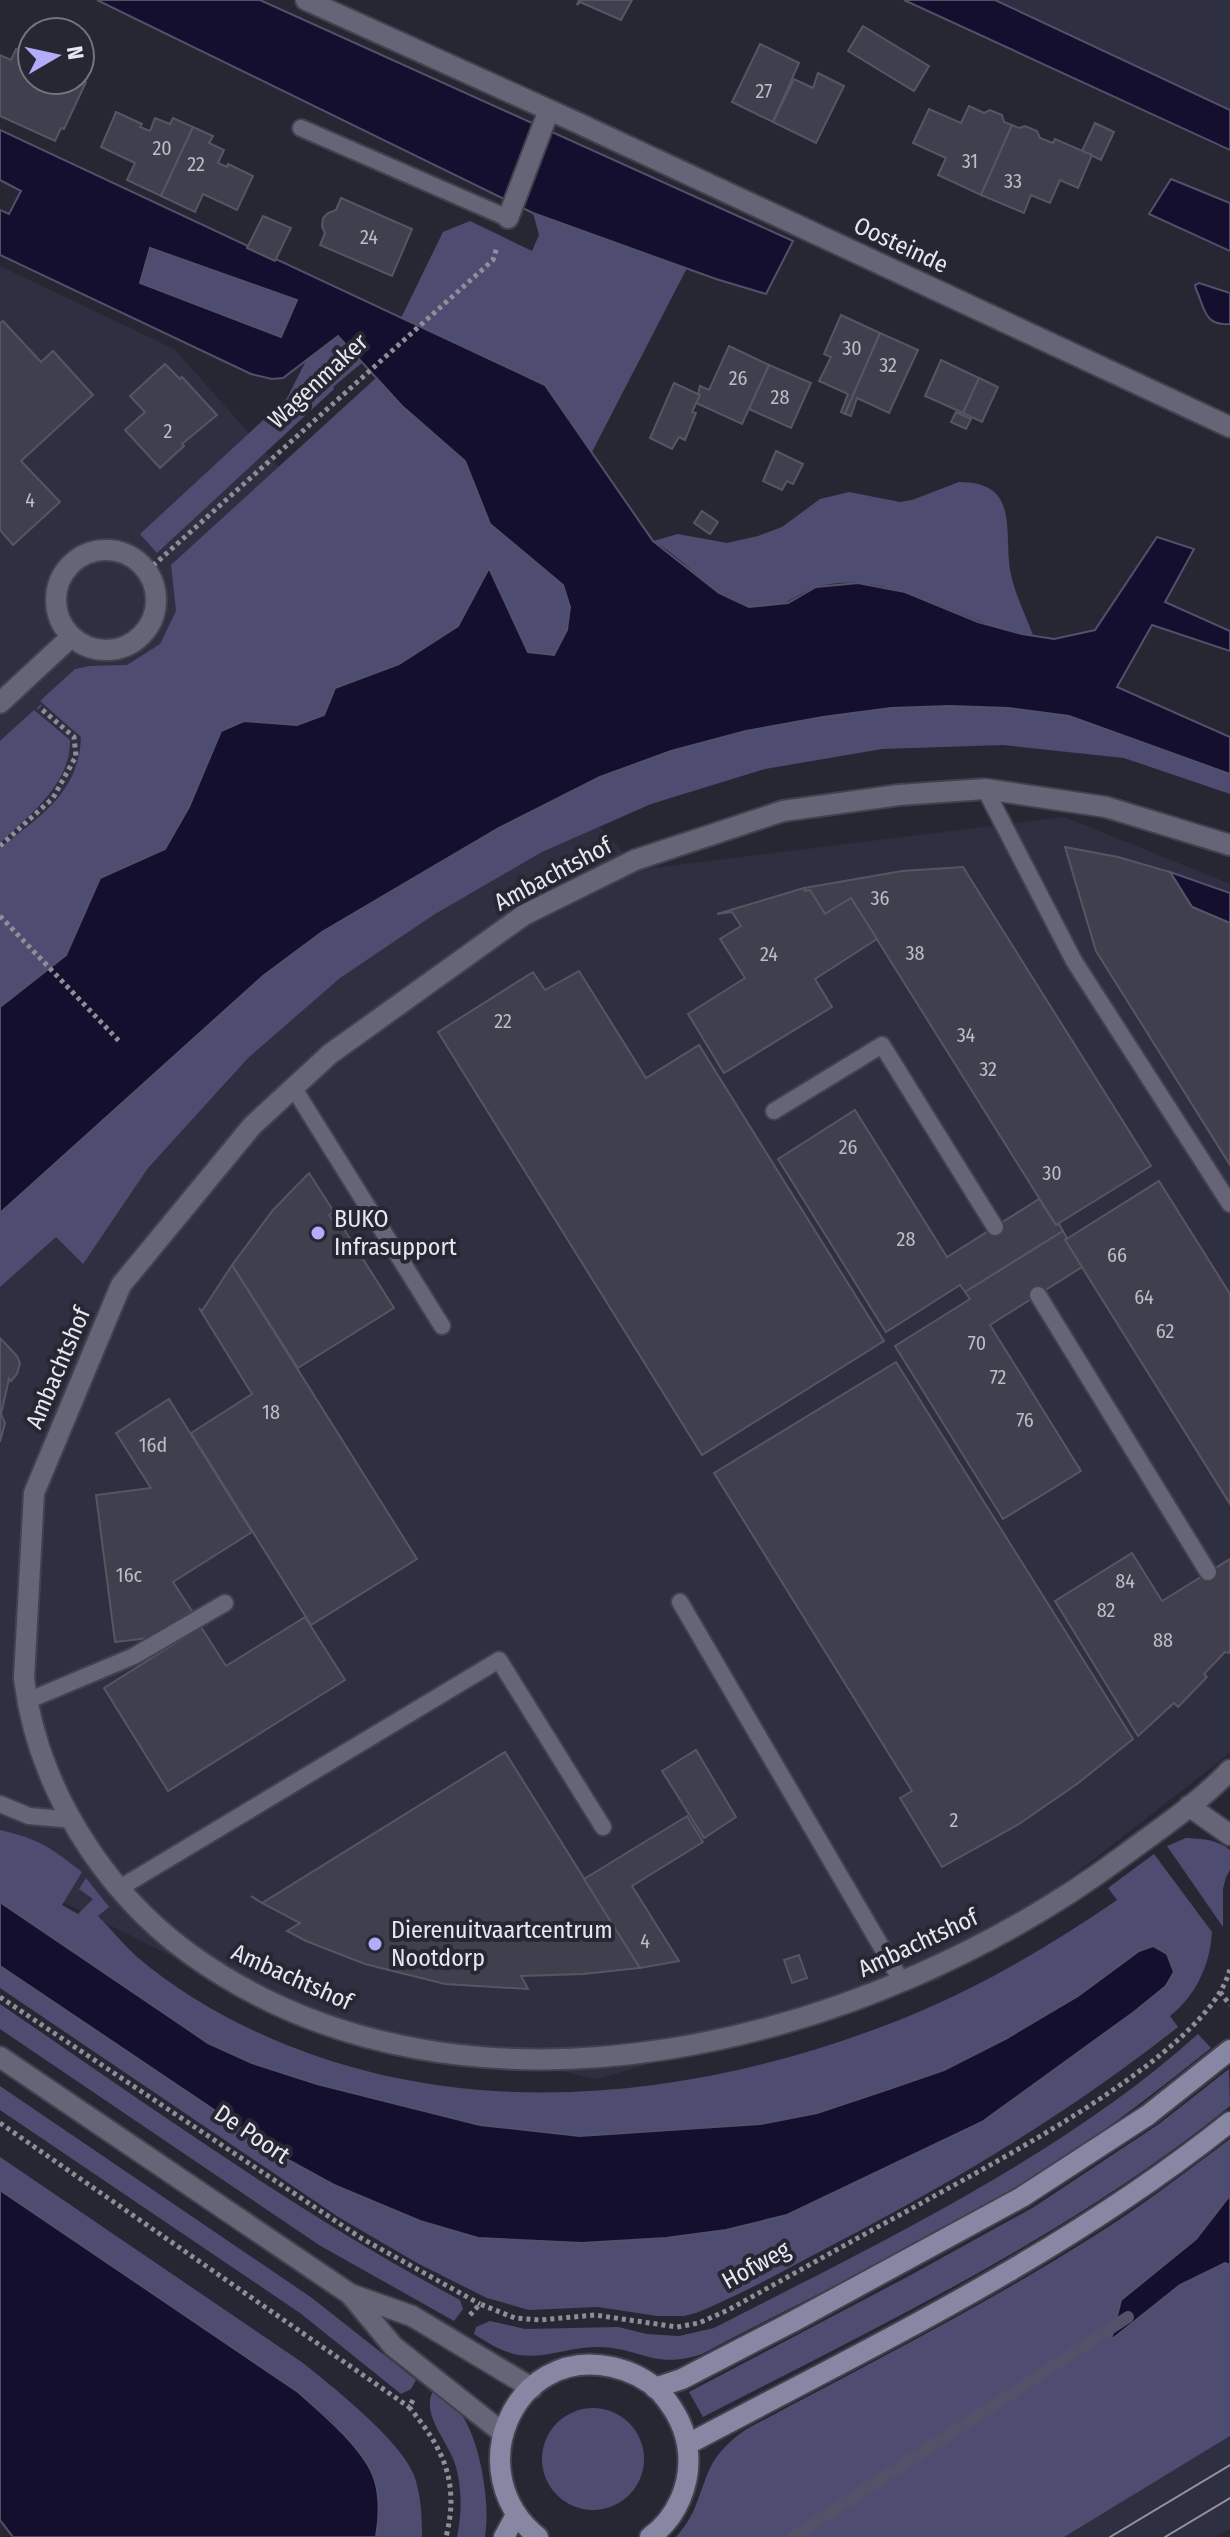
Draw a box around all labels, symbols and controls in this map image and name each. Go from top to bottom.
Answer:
north arrow [16,16,96,96]
text: N [61,44,90,62]
house number: 27 [756,79,772,103]
house number: 20 [152,136,172,160]
house number: 31 [962,149,978,173]
house number: 22 [187,152,205,176]
house number: 33 [1004,169,1022,193]
street label: Oosteinde [849,211,953,279]
house number: 24 [360,225,378,249]
street label: Wagenmaker [263,328,374,434]
house number: 30 [842,336,862,360]
house number: 32 [879,353,897,377]
house number: 26 [729,366,747,390]
house number: 28 [771,385,789,409]
house number: 2 [164,419,173,443]
house number: 4 [25,488,35,512]
street label: Ambachtshof [489,831,618,917]
house number: 36 [871,886,890,910]
house number: 38 [905,941,925,965]
house number: 24 [760,942,778,966]
house number: 22 [494,1009,512,1033]
house number: 34 [957,1023,976,1047]
house number: 32 [979,1057,997,1081]
house number: 26 [839,1135,857,1159]
house number: 30 [1042,1161,1062,1185]
place label: BUKO Infrasupport [334,1205,457,1261]
marker: BUKO Infrasupport [309,1224,327,1242]
house number: 28 [897,1227,915,1251]
house number: 66 [1107,1243,1127,1267]
house number: 64 [1134,1285,1154,1309]
street label: Ambachtshof [20,1302,97,1433]
house number: 62 [1156,1319,1174,1343]
house number: 70 [968,1331,986,1355]
house number: 72 [990,1365,1007,1389]
house number: 18 [262,1400,280,1424]
house number: 76 [1016,1408,1034,1432]
house number: 16d [139,1433,167,1457]
house number: 16c [116,1563,143,1587]
house number: 84 [1115,1569,1135,1593]
house number: 82 [1097,1598,1116,1622]
house number: 88 [1153,1628,1173,1652]
house number: 2 [950,1808,959,1832]
street label: Ambachtshof [854,1902,984,1983]
place label: Dierenuitvaartcentrum Nootdorp [391,1916,613,1972]
house number: 4 [640,1929,650,1953]
marker: Dierenuitvaartcentrum Nootdorp [366,1935,384,1953]
street label: Ambachtshof [227,1938,358,2017]
street label: De Poort [209,2099,295,2169]
street label: Hofweg [717,2235,795,2295]

